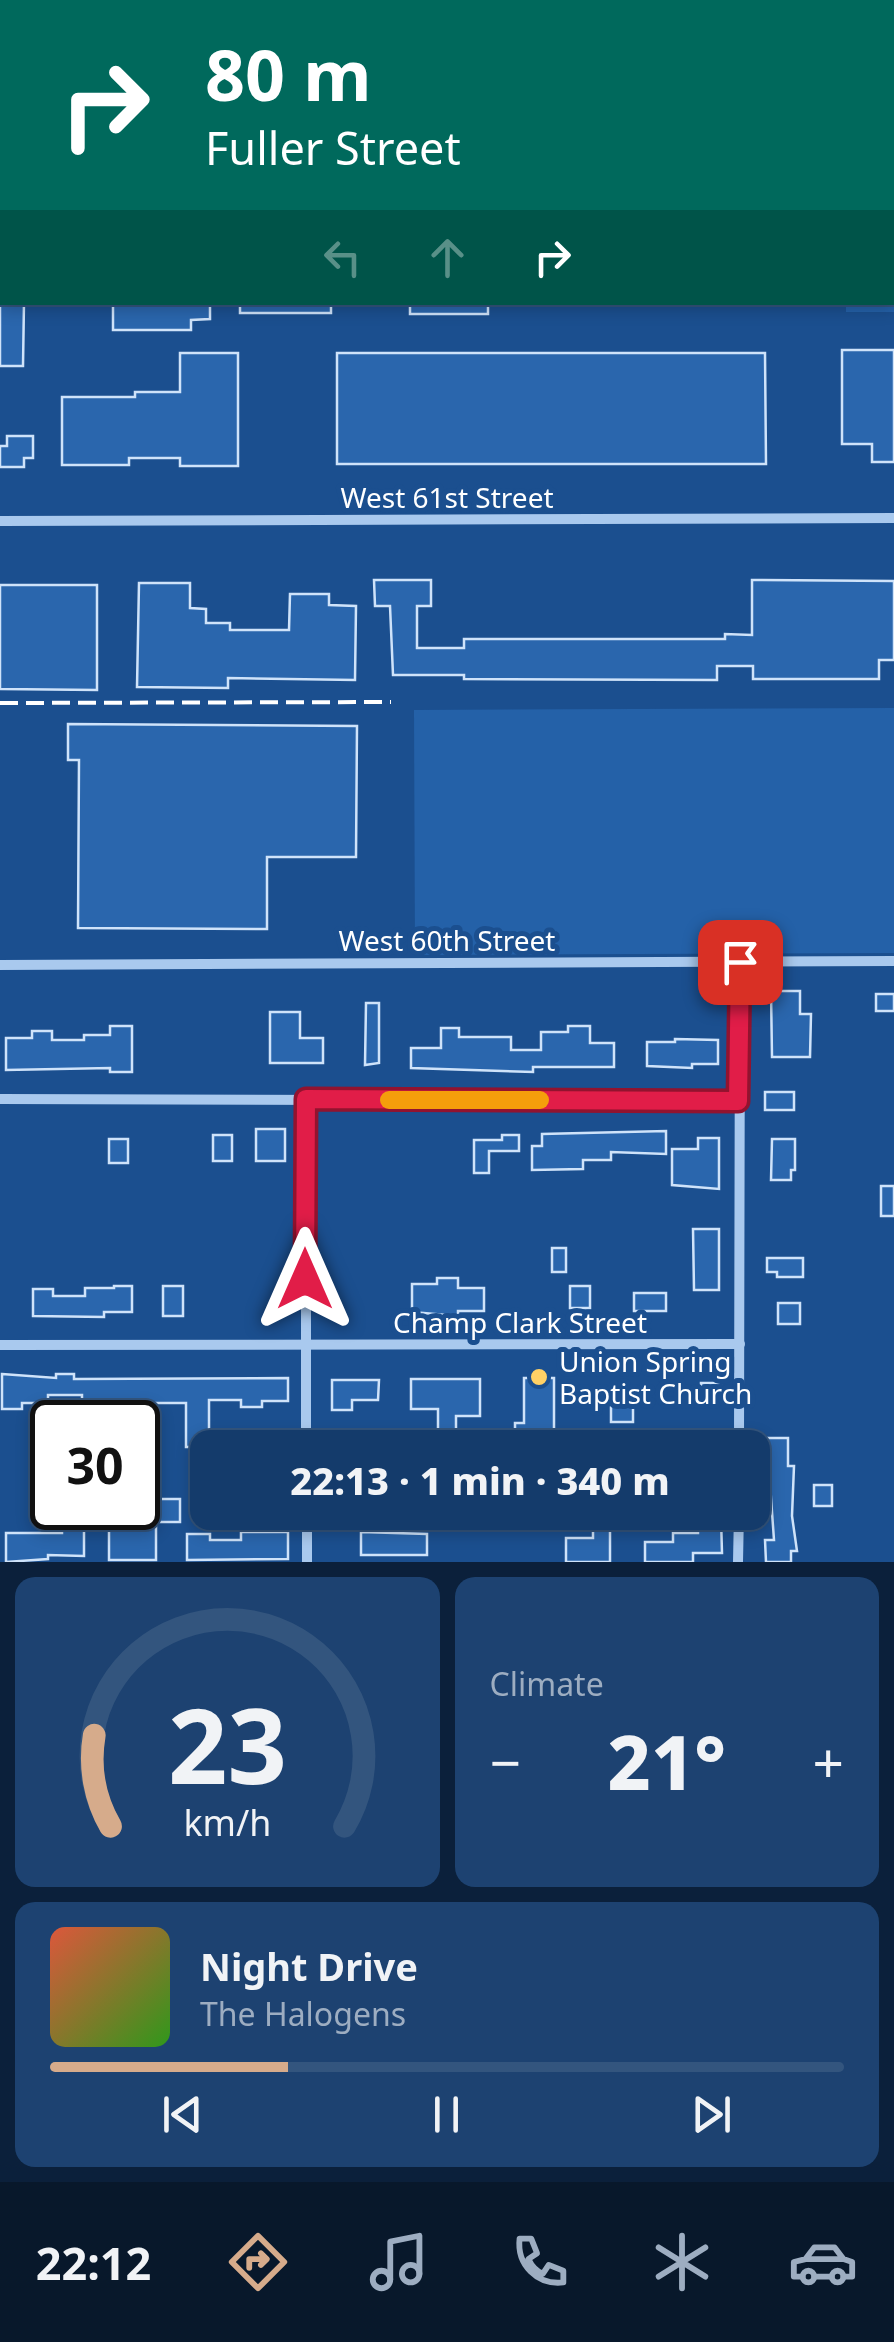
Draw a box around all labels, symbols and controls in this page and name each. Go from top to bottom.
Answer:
text: 80 m [205,26,372,122]
icon: right [40,40,170,170]
text: Fuller Street [205,117,461,178]
icon: left [315,230,370,285]
icon: ahead [420,230,475,285]
icon: right [525,230,580,285]
street label: West 61st Street [340,478,554,516]
pin [698,920,783,1005]
street label: West 60th Street [339,921,555,959]
icon: arrive [713,935,768,990]
position arrow [253,1227,357,1331]
street label: Champ Clark Street [393,1303,647,1341]
place label: Union Spring Baptist Church [559,1342,752,1412]
marker: Union Spring Baptist Church [528,1366,550,1388]
speed limit sign: 30 [30,1400,160,1530]
text: 22:13 · 1 min · 340 m [290,1454,670,1506]
text: Climate [490,1662,604,1705]
text: 23 [168,1673,287,1814]
text: 21° [608,1710,726,1812]
text: − [490,1724,521,1799]
text: + [813,1724,844,1799]
text: km/h [183,1798,271,1846]
text: Night Drive [200,1940,418,1992]
text: The Halogens [200,1992,406,2035]
icon: previous [155,2087,210,2142]
icon: pause [419,2087,474,2142]
icon: next [684,2087,739,2142]
icon: directions [223,2227,293,2297]
icon: music [364,2227,434,2297]
icon: phone [505,2227,575,2297]
icon: climate [647,2227,717,2297]
icon: car [788,2227,858,2297]
text: 22:12 [36,2232,151,2293]

